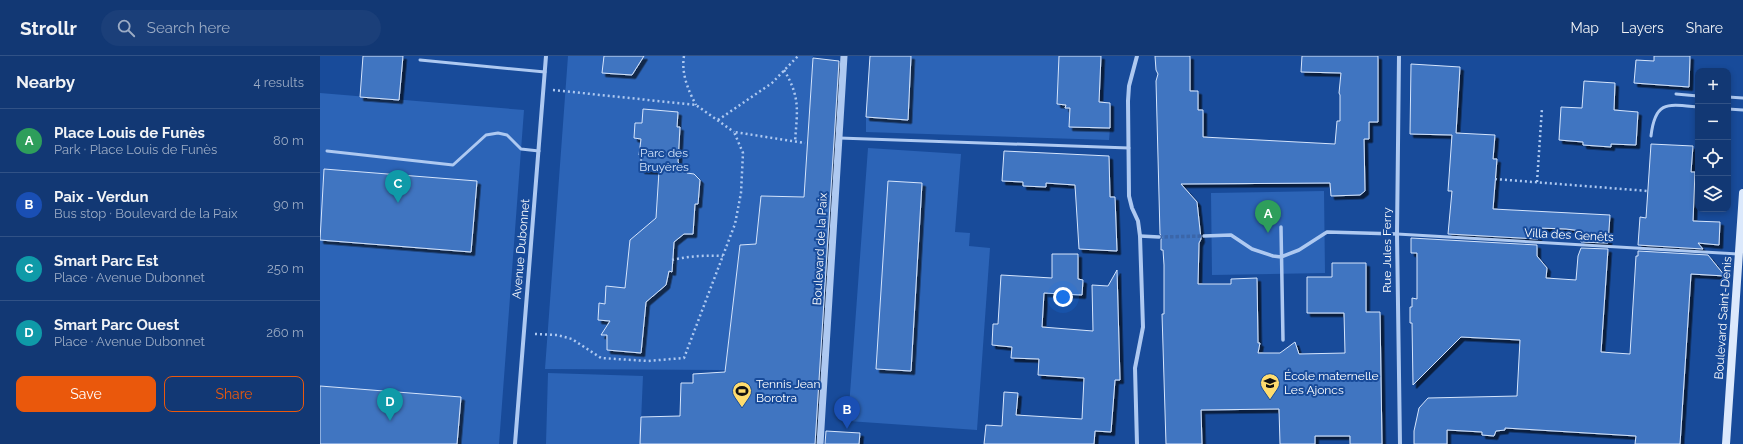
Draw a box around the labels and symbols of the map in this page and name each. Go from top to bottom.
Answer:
park label: Parc des Bruyères [639,146,689,174]
pin: C [385,170,411,203]
street label: Boulevard de la Paix [810,192,830,306]
street label: Avenue Dubonnet [510,198,532,300]
pin: A [1255,200,1281,233]
street label: Rue Jules Ferry [1380,207,1394,293]
street label: Villa des Genêts [1524,226,1614,244]
street label: Boulevard Saint-Denis [1712,256,1734,380]
your location [1053,287,1073,307]
place label: École maternelle Les Ajoncs [1284,369,1378,397]
school or university icon: École maternelle Les Ajoncs [1259,372,1281,400]
place label: Tennis Jean Borotra [756,377,820,405]
sports icon: Tennis Jean Borotra [731,380,753,408]
pin: D [377,388,403,421]
pin: B [834,396,860,429]

